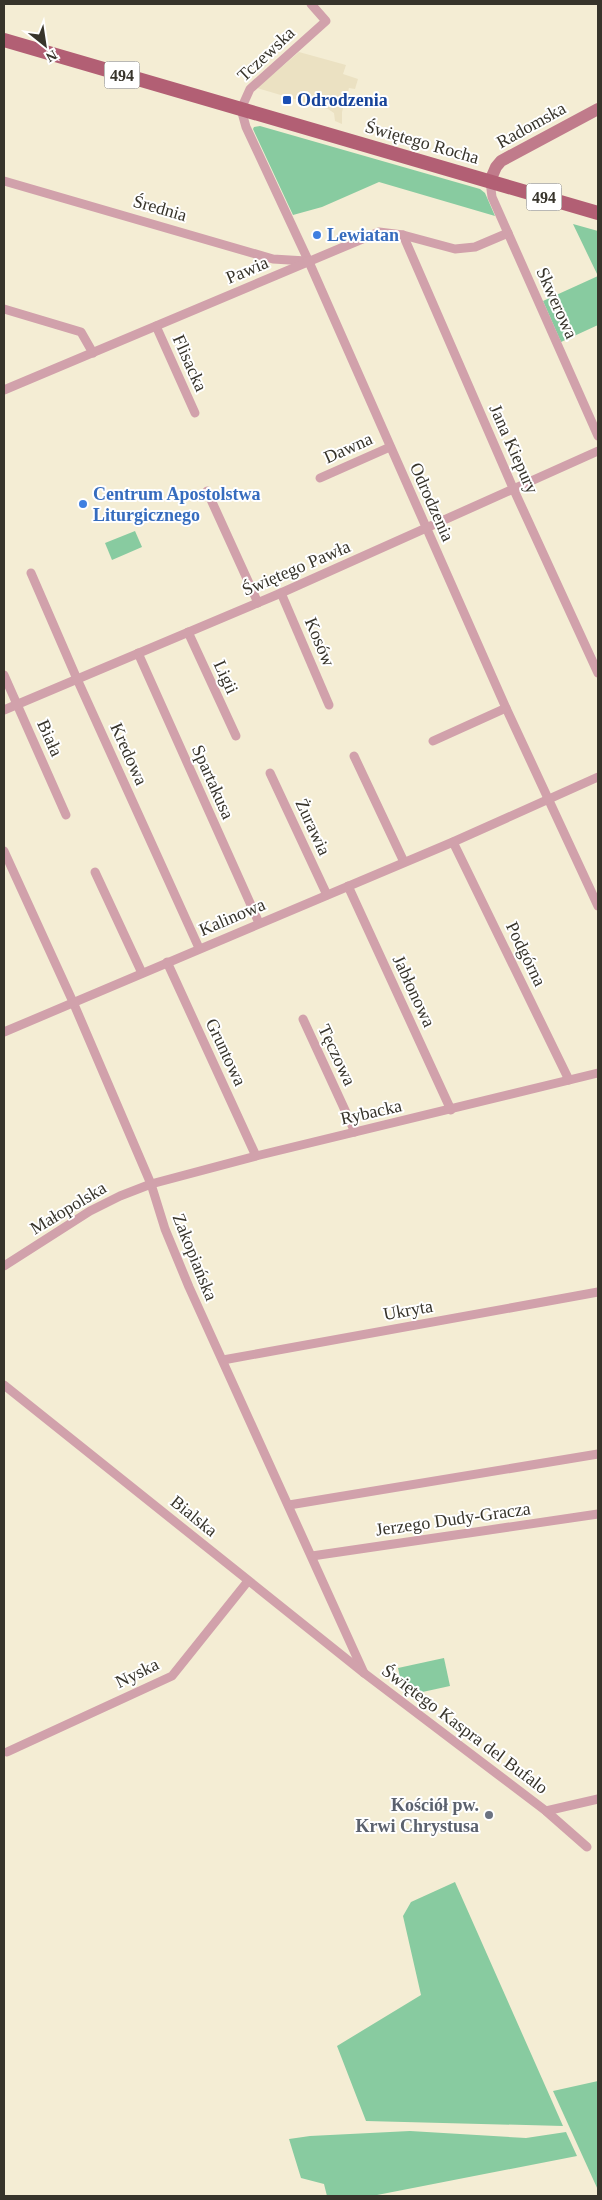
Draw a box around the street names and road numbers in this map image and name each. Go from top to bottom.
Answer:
street label: Tczewska [233,23,299,85]
road number: 494 [104,62,140,88]
street label: Radomska [493,98,569,152]
street label: Świętego Rocha [363,115,481,168]
road number: 494 [526,183,562,210]
street label: Średnia [131,190,189,225]
street label: Pawia [223,252,271,288]
street label: Skwerowa [532,264,582,342]
street label: Flisacka [169,332,211,394]
street label: Jana Kiepury [485,401,543,497]
street label: Dawna [321,428,375,468]
street label: Odrodzenia [406,460,458,544]
street label: Świętego Pawła [239,535,353,600]
street label: Kosów [301,615,339,669]
street label: Ligii [210,657,242,697]
street label: Biała [33,717,67,759]
street label: Kredowa [106,720,152,788]
street label: Spartakusa [188,742,238,822]
street label: Żurawia [291,796,335,858]
street label: Kalinowa [196,894,268,940]
street label: Podgórna [502,919,550,989]
street label: Jabłonowa [389,952,439,1030]
street label: Gruntowa [202,1015,250,1089]
street label: Tęczowa [314,1021,360,1089]
street label: Rybacka [338,1095,404,1129]
street label: Małopolska [26,1178,110,1238]
street label: Zakopiańska [169,1211,222,1303]
street label: Ukryta [382,1296,434,1324]
street label: Bialska [167,1491,221,1541]
street label: Jerzego Dudy-Gracza [374,1498,532,1540]
street label: Nyska [112,1654,162,1692]
street label: Świętego Kaspra del Bufalo [378,1659,552,1798]

